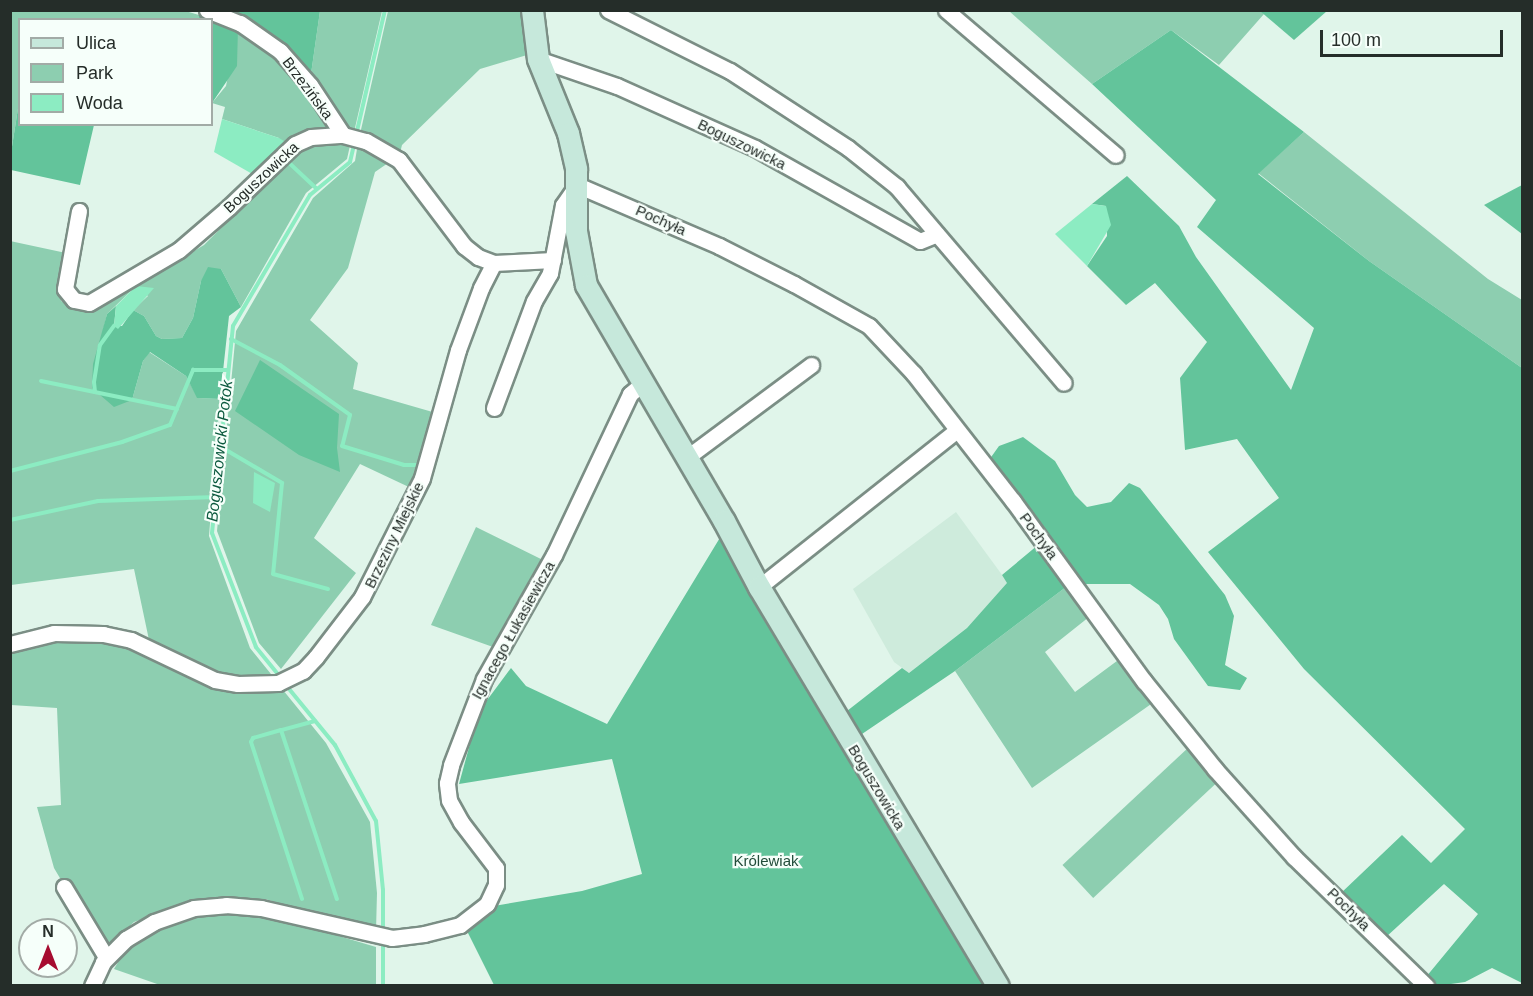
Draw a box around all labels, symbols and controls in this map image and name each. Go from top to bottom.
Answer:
legend [18,18,213,126]
scale bar [1323,18,1506,56]
text: 100 m [1331,30,1381,50]
text: Ulica [76,33,116,53]
street label: Brzezińska [279,53,337,123]
text: Park [76,63,113,83]
text: Woda [76,93,123,113]
street label: Boguszowicka [695,115,789,173]
street label: Boguszowicka [220,138,302,216]
street label: Pochyła [633,201,689,239]
water label: Boguszowicki Potok [203,379,237,523]
street label: Brzeziny Miejskie [361,479,427,591]
street label: Pochyła [1016,509,1062,563]
street label: Ignacego Łukasiewicza [468,558,558,702]
street label: Boguszowicka [845,741,909,833]
park label: Królewiak [733,852,799,870]
street label: Pochyła [1324,884,1374,934]
north arrow [18,918,78,978]
text: N [42,923,54,940]

